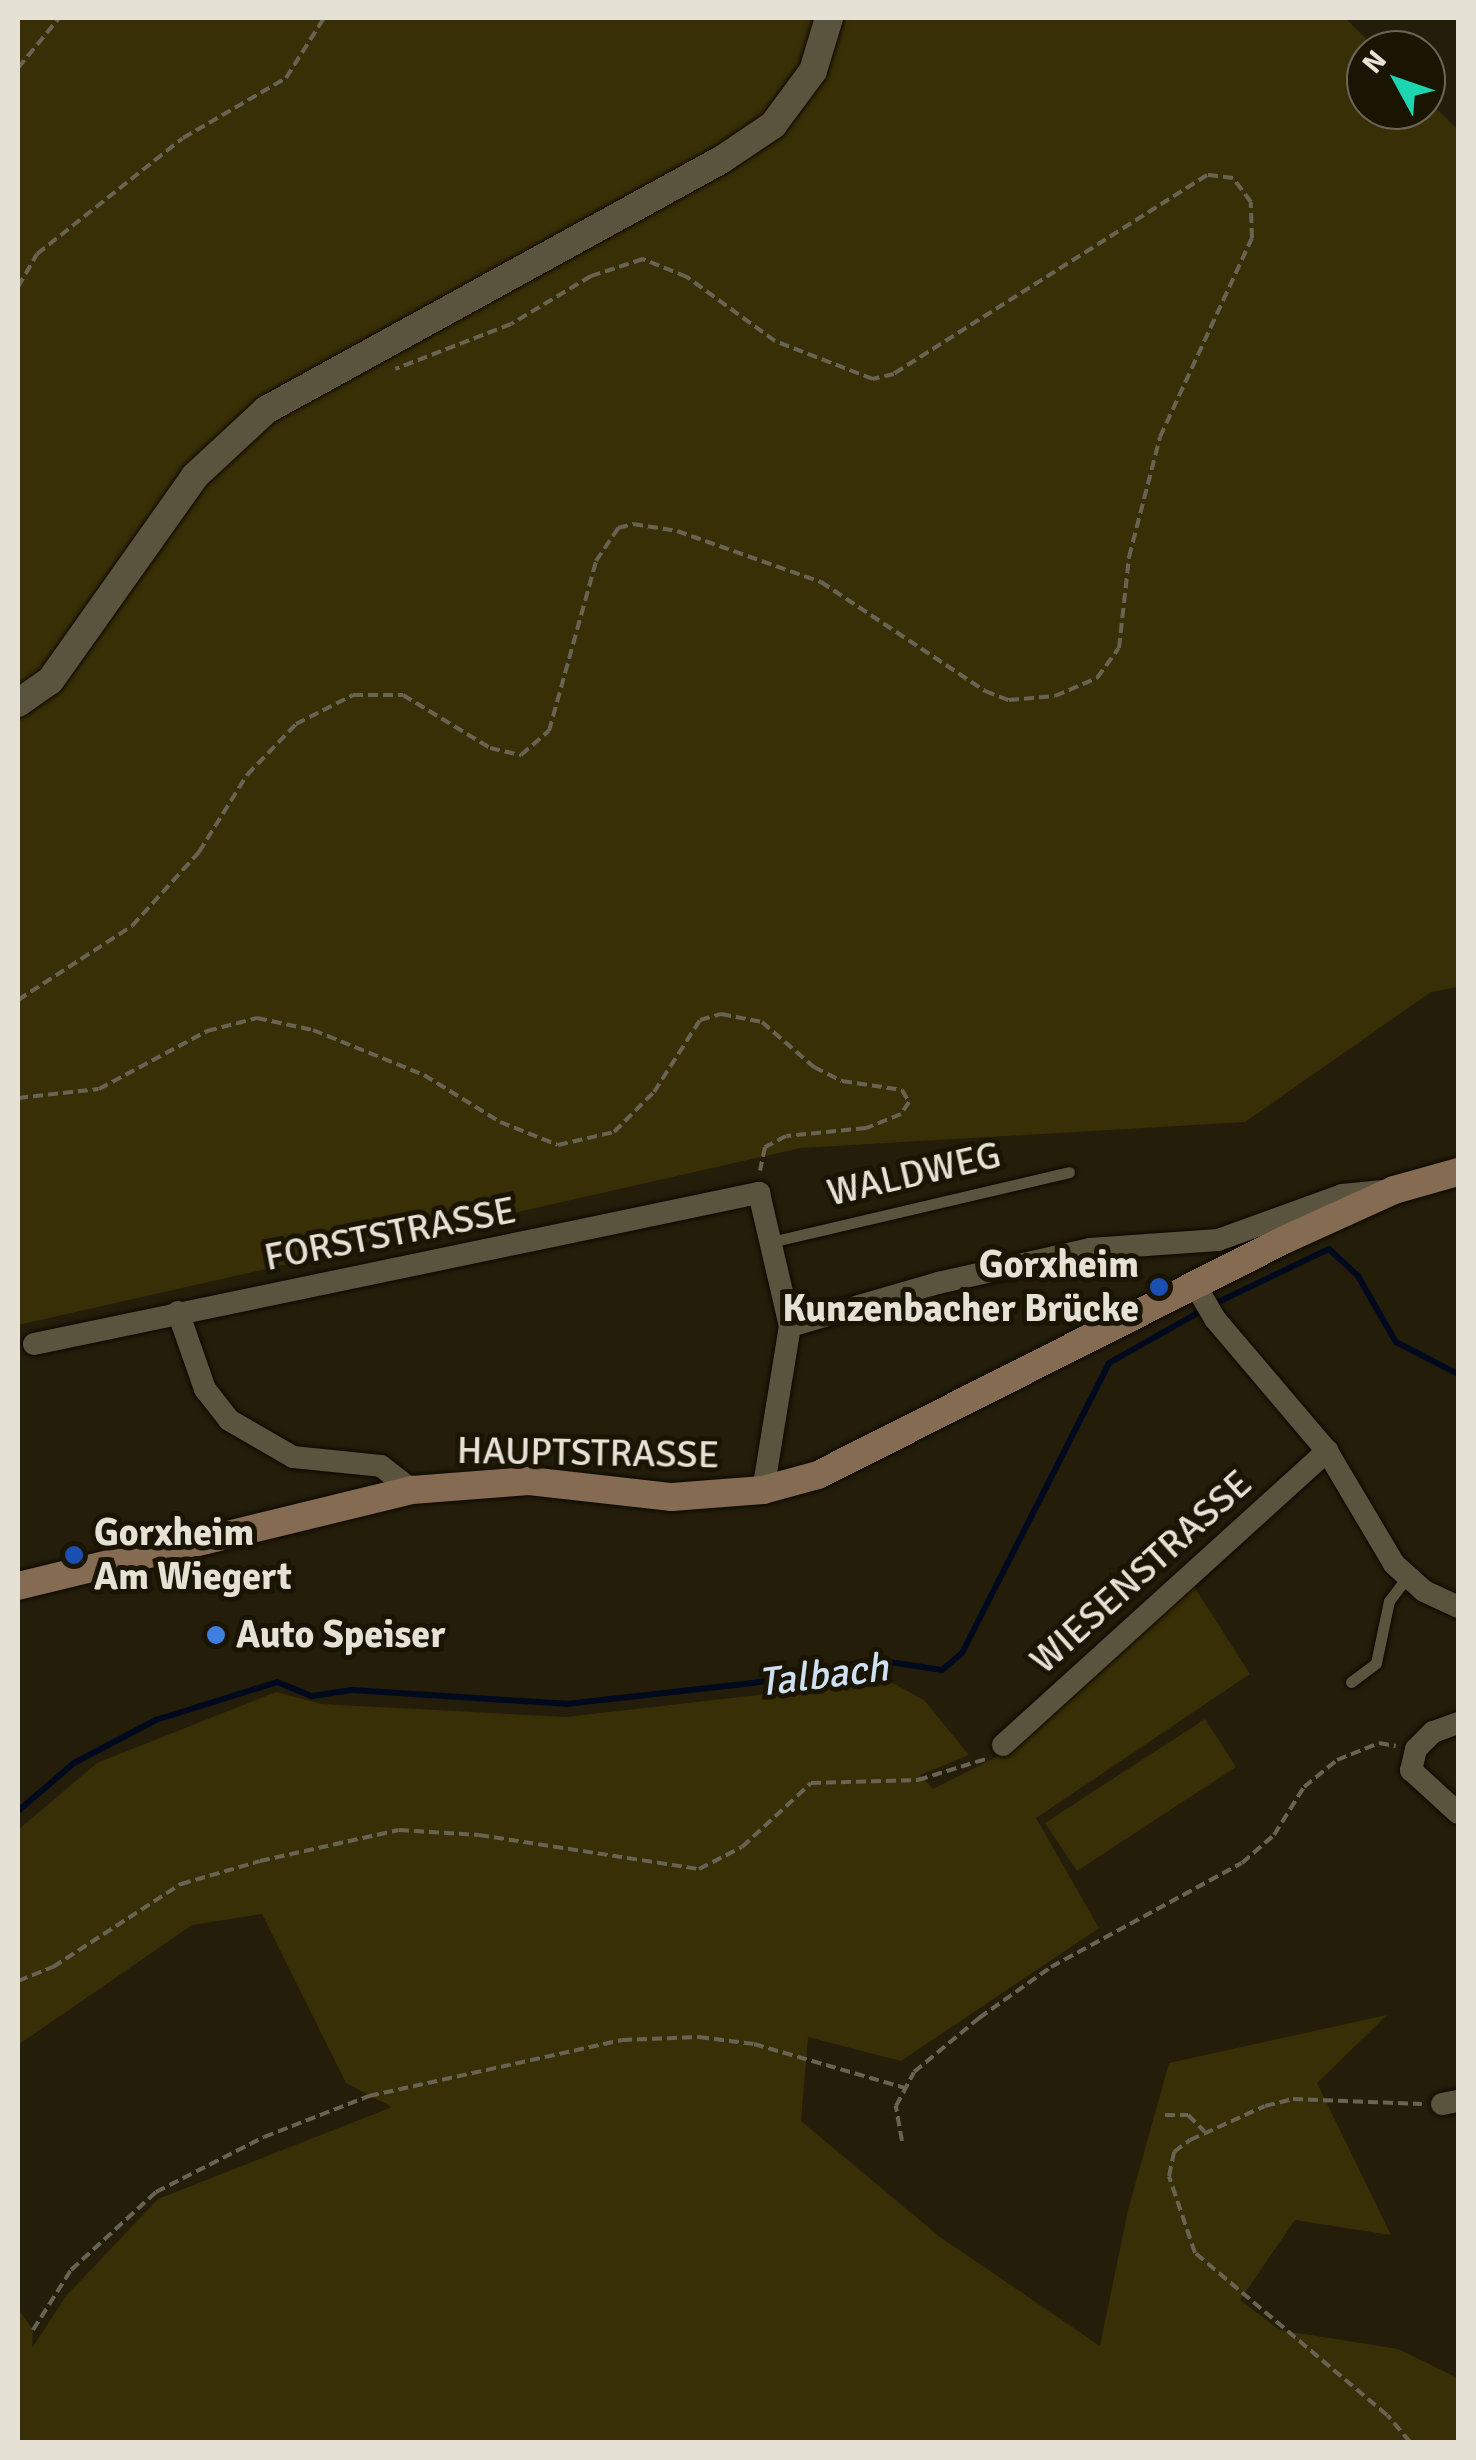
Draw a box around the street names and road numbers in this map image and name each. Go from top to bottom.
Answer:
street label: WALDWEG [823,1132,1005,1216]
street label: FORSTSTRASSE [261,1187,519,1281]
street label: HAUPTSTRASSE [456,1428,720,1478]
street label: WIESENSTRASSE [1021,1461,1261,1683]

